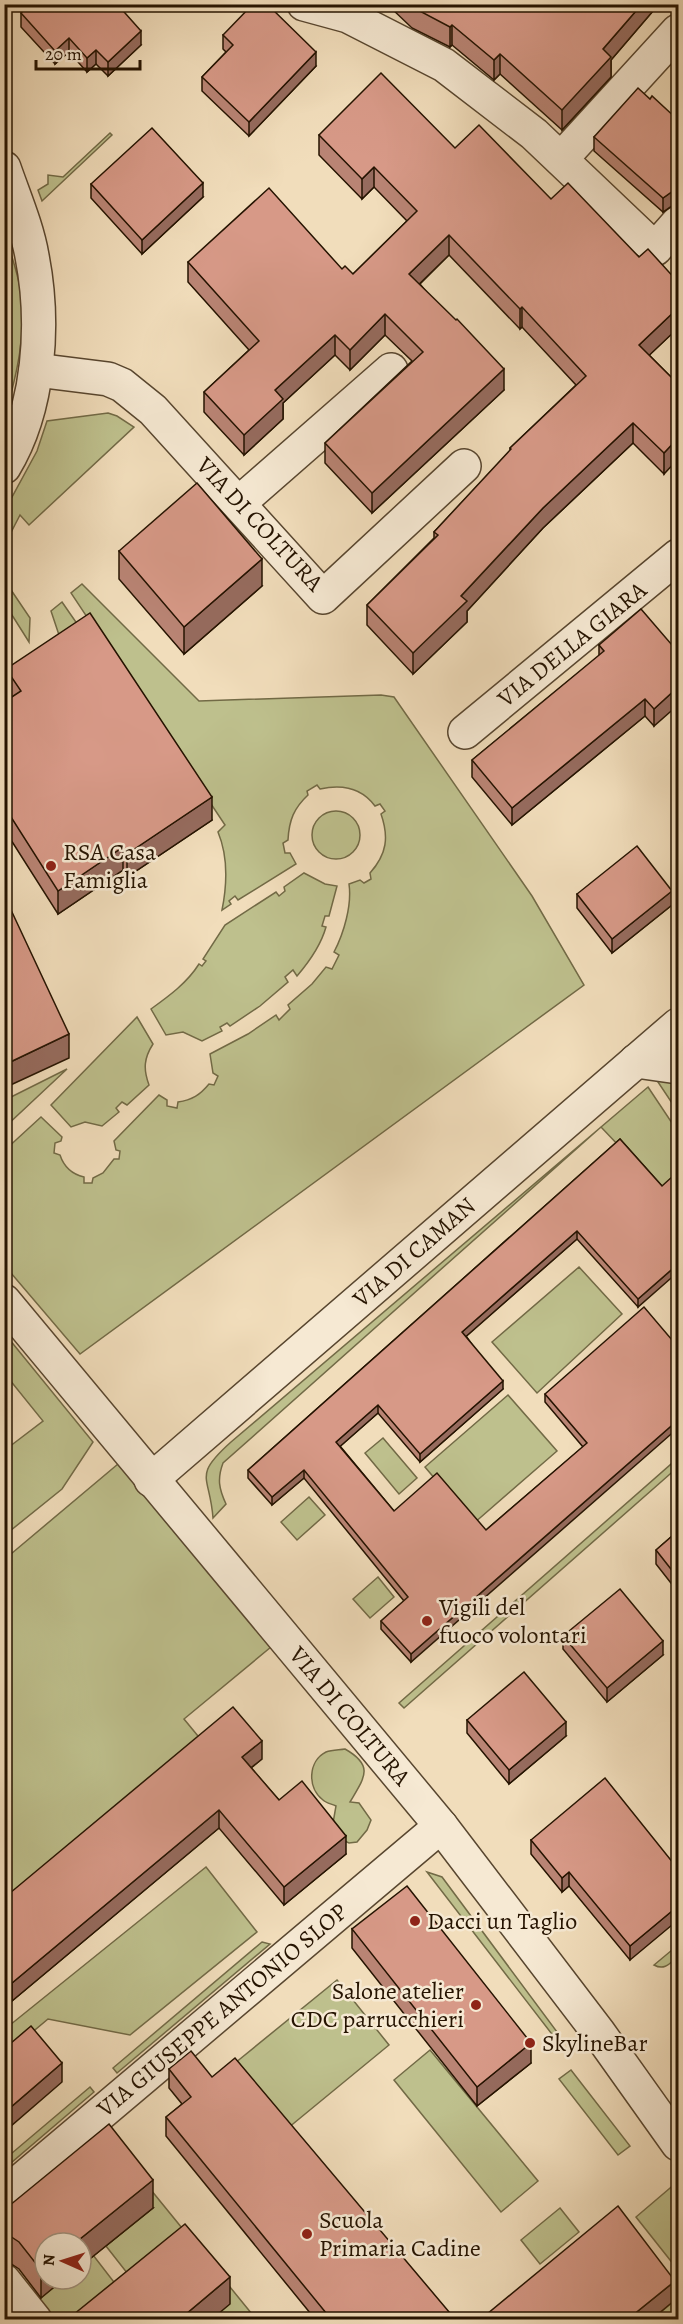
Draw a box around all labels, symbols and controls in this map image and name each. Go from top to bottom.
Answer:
scale bar [36,33,140,71]
text: 20 m [45,42,82,66]
street label: VIA DI COLTURA [189,449,331,599]
street label: VIA DELLA GIARA [490,573,654,715]
place label: RSA Casa Famiglia [63,836,157,896]
marker: RSA Casa Famiglia [44,859,58,873]
street label: VIA DI CAMAN [345,1190,482,1315]
place label: Vigili del fuoco volontari [438,1591,587,1651]
marker: Vigili del fuoco volontari [420,1614,434,1628]
street label: VIA DI COLTURA [282,1639,418,1793]
street label: VIA GIUSEPPE ANTONIO SLOP [89,1896,354,2125]
place label: Dacci un Taglio [427,1905,577,1937]
marker: Dacci un Taglio [408,1914,422,1928]
place label: Salone atelier CDC parrucchieri [291,1975,464,2035]
marker: Salone atelier CDC parrucchieri [469,1998,483,2012]
place label: SkylineBar [542,2027,648,2059]
marker: SkylineBar [523,2036,537,2050]
place label: Scuola Primaria Cadine [319,2204,481,2264]
marker: Scuola Primaria Cadine [300,2227,314,2241]
north arrow [33,2231,93,2291]
text: N [38,2254,60,2267]

